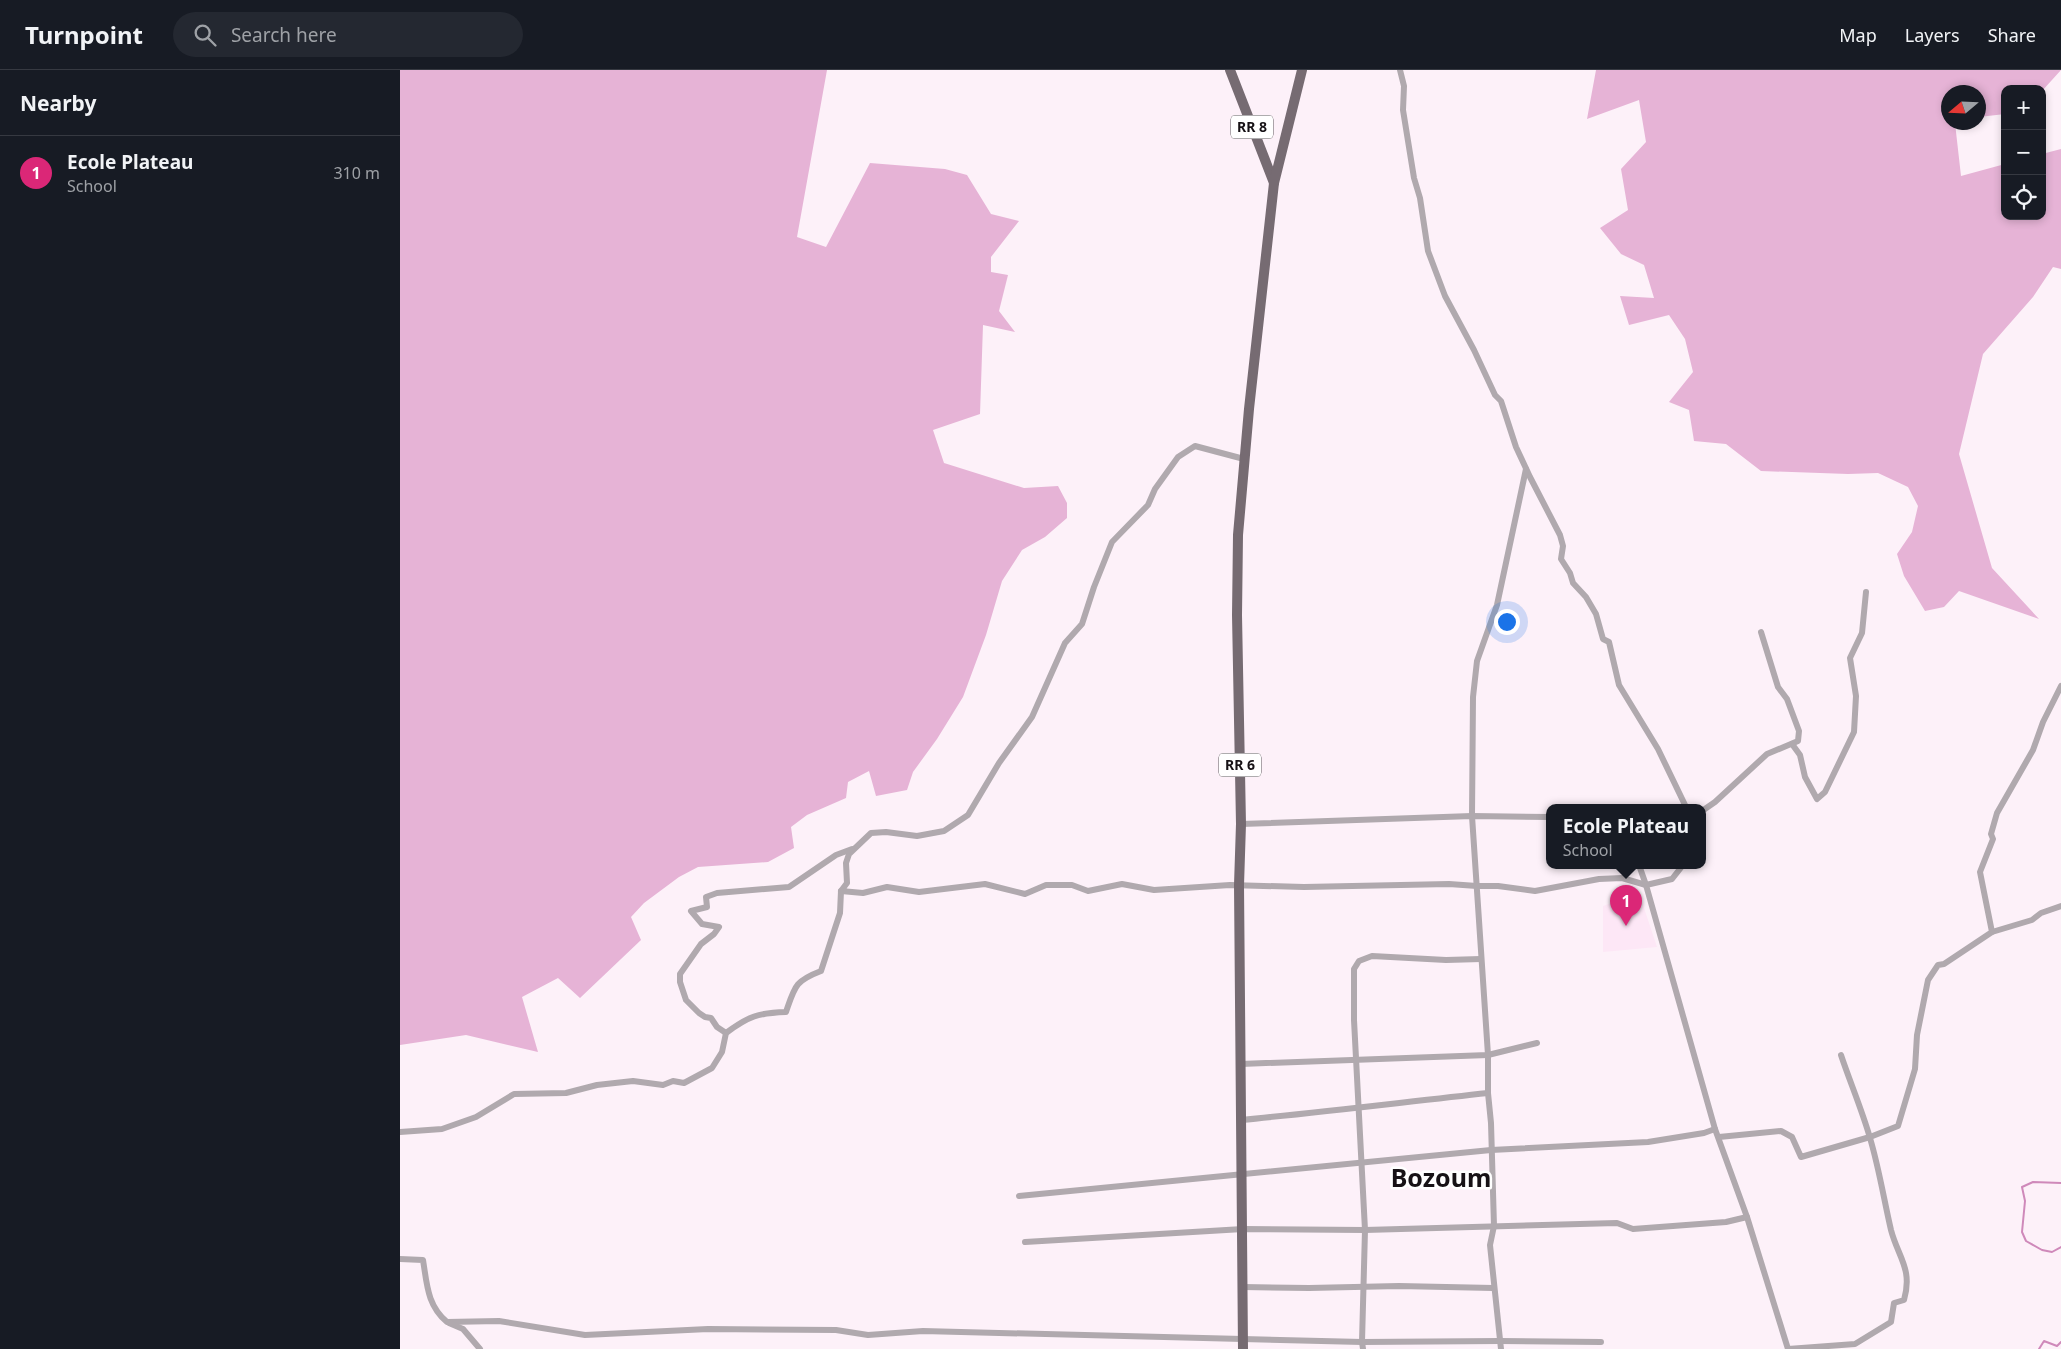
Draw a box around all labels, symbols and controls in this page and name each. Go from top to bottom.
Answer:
search box [173,12,523,57]
text: Turnpoint [25,18,143,51]
icon: search [191,21,219,49]
text: Search here [231,22,337,48]
text: Map [1839,23,1877,47]
text: Layers [1905,23,1960,47]
text: Share [1988,23,2036,47]
north arrow [1941,85,1986,130]
map controls [2001,85,2046,220]
button: + [2001,85,2046,130]
text: Nearby [20,89,96,117]
road number: RR 8 [1231,116,1273,138]
button: − [2001,130,2046,175]
text: Ecole Plateau [67,149,193,175]
text: 1 [31,162,41,184]
text: 310 m [333,162,380,184]
text: School [67,175,117,197]
button: locate [2001,175,2046,220]
your location [1494,609,1520,635]
road number: RR 6 [1219,754,1261,776]
popup [1546,804,1706,869]
text: Ecole Plateau [1563,813,1689,839]
text: School [1563,839,1613,861]
pin: 1 [1610,885,1642,926]
district label: Bozoum [1391,1160,1491,1194]

